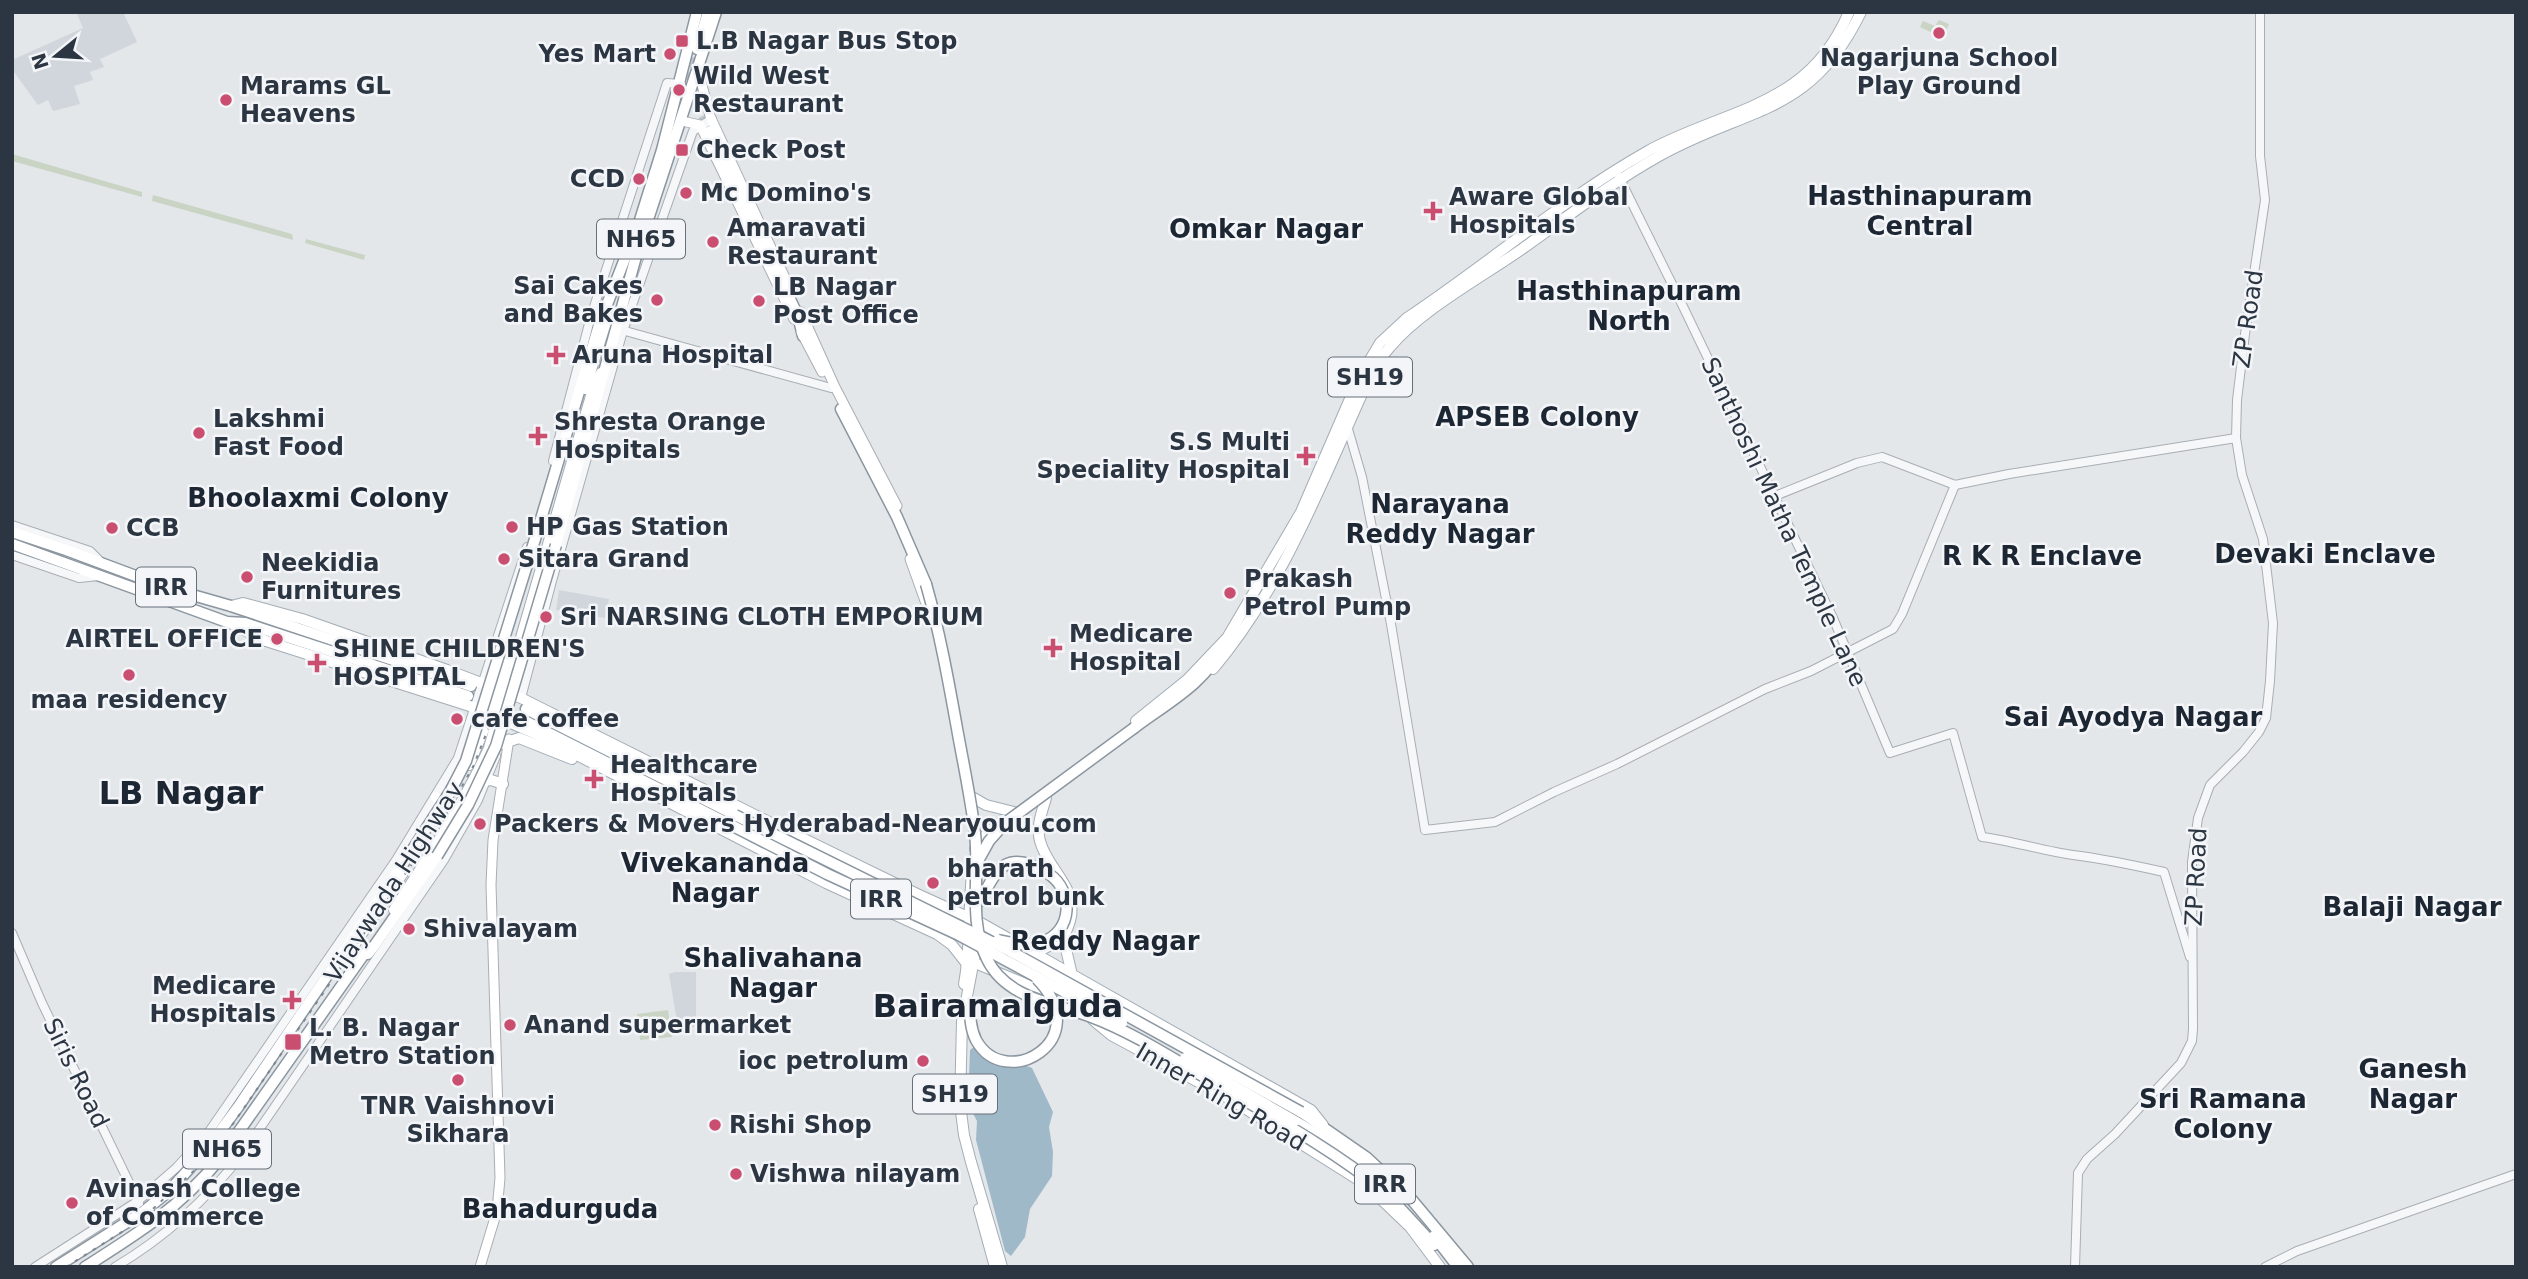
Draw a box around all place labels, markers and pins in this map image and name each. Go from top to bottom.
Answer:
marker: Nagarjuna School Play Ground [1931,25,1947,41]
place label: L.B Nagar Bus Stop [696,27,957,55]
marker: L.B Nagar Bus Stop [674,33,690,49]
place label: Yes Mart [538,40,656,68]
place label: Nagarjuna School Play Ground [1820,44,2058,100]
marker: Yes Mart [662,46,678,62]
place label: Wild West Restaurant [693,62,843,118]
place label: Marams GL Heavens [240,72,391,128]
marker: Wild West Restaurant [671,82,687,98]
marker: Marams GL Heavens [218,92,234,108]
place label: Check Post [696,136,845,164]
marker: Check Post [674,142,690,158]
place label: CCD [570,165,625,193]
marker: CCD [631,171,647,187]
place label: Mc Domino's [700,179,871,207]
place label: Aware Global Hospitals [1449,183,1628,239]
marker: Mc Domino's [678,185,694,201]
marker: Aware Global Hospitals [1423,201,1443,221]
place label: Amaravati Restaurant [727,214,877,270]
marker: Amaravati Restaurant [705,234,721,250]
place label: Sai Cakes and Bakes [504,272,643,328]
place label: LB Nagar Post Office [773,273,919,329]
marker: Sai Cakes and Bakes [649,292,665,308]
marker: LB Nagar Post Office [751,293,767,309]
place label: Aruna Hospital [572,341,773,369]
marker: Aruna Hospital [546,345,566,365]
place label: Lakshmi Fast Food [213,405,344,461]
place label: Shresta Orange Hospitals [554,408,766,464]
marker: Lakshmi Fast Food [191,425,207,441]
marker: Shresta Orange Hospitals [528,426,548,446]
place label: S.S Multi Speciality Hospital [1037,428,1290,484]
marker: S.S Multi Speciality Hospital [1296,446,1316,466]
place label: HP Gas Station [526,513,729,541]
place label: CCB [126,514,180,542]
marker: HP Gas Station [504,519,520,535]
marker: CCB [104,520,120,536]
place label: Sitara Grand [518,545,690,573]
place label: Neekidia Furnitures [261,549,401,605]
marker: Sitara Grand [496,551,512,567]
place label: Prakash Petrol Pump [1244,565,1411,621]
marker: Neekidia Furnitures [239,569,255,585]
marker: Prakash Petrol Pump [1222,585,1238,601]
place label: Sri NARSING CLOTH EMPORIUM [560,603,984,631]
marker: Sri NARSING CLOTH EMPORIUM [538,609,554,625]
place label: Medicare Hospital [1069,620,1193,676]
place label: AIRTEL OFFICE [66,625,263,653]
marker: AIRTEL OFFICE [269,631,285,647]
place label: SHINE CHILDREN'S HOSPITAL [333,635,586,691]
marker: Medicare Hospital [1043,638,1063,658]
marker: SHINE CHILDREN'S HOSPITAL [307,653,327,673]
marker: maa residency [121,667,137,683]
place label: maa residency [31,686,228,714]
place label: cafe coffee [471,705,619,733]
marker: cafe coffee [449,711,465,727]
place label: Healthcare Hospitals [610,751,758,807]
marker: Healthcare Hospitals [584,769,604,789]
place label: Packers & Movers Hyderabad-Nearyouu.com [494,810,1097,838]
marker: Packers & Movers Hyderabad-Nearyouu.com [472,816,488,832]
place label: bharath petrol bunk [947,855,1105,911]
marker: bharath petrol bunk [925,875,941,891]
place label: Shivalayam [423,915,578,943]
marker: Shivalayam [401,921,417,937]
place label: Medicare Hospitals [150,972,276,1028]
marker: Medicare Hospitals [282,990,302,1010]
place label: Anand supermarket [524,1011,791,1039]
place label: L. B. Nagar Metro Station [309,1014,496,1070]
marker: Anand supermarket [502,1017,518,1033]
marker: L. B. Nagar Metro Station [283,1032,303,1052]
place label: ioc petrolum [738,1047,909,1075]
marker: ioc petrolum [915,1053,931,1069]
marker: TNR Vaishnovi Sikhara [450,1072,466,1088]
place label: TNR Vaishnovi Sikhara [361,1092,555,1148]
place label: Rishi Shop [729,1111,872,1139]
marker: Rishi Shop [707,1117,723,1133]
place label: Vishwa nilayam [750,1160,960,1188]
marker: Vishwa nilayam [728,1166,744,1182]
place label: Avinash College of Commerce [86,1175,301,1231]
marker: Avinash College of Commerce [64,1195,80,1211]

